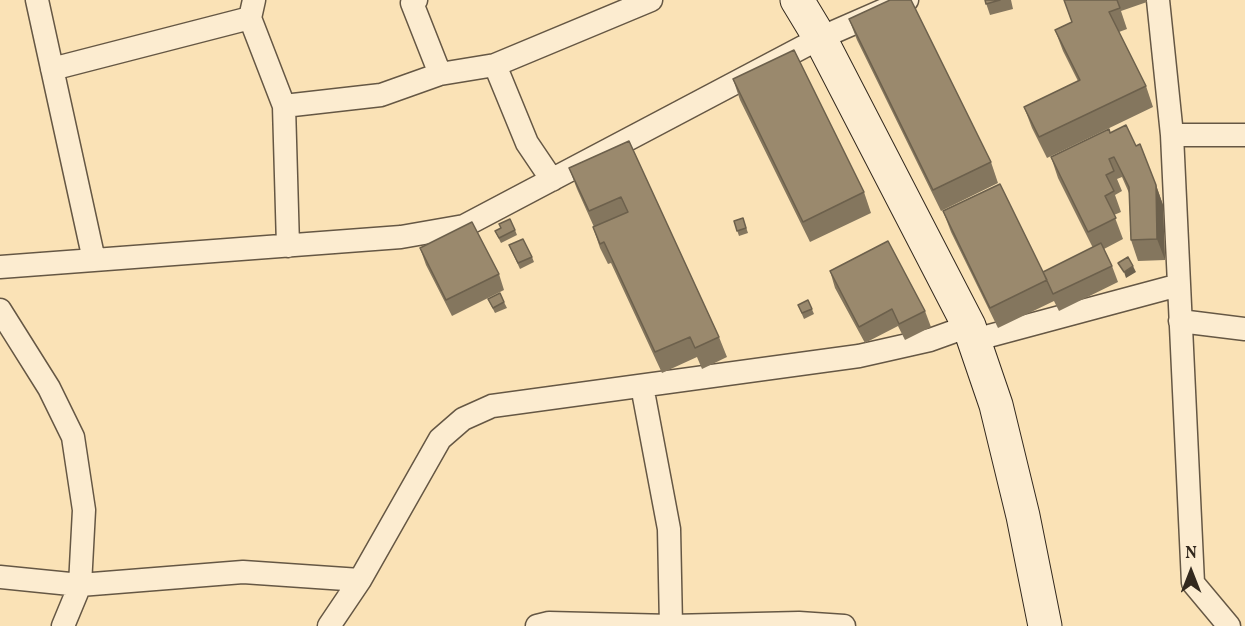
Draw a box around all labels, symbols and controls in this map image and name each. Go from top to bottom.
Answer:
north arrow [1161,542,1221,602]
text: N [1185,543,1197,565]

